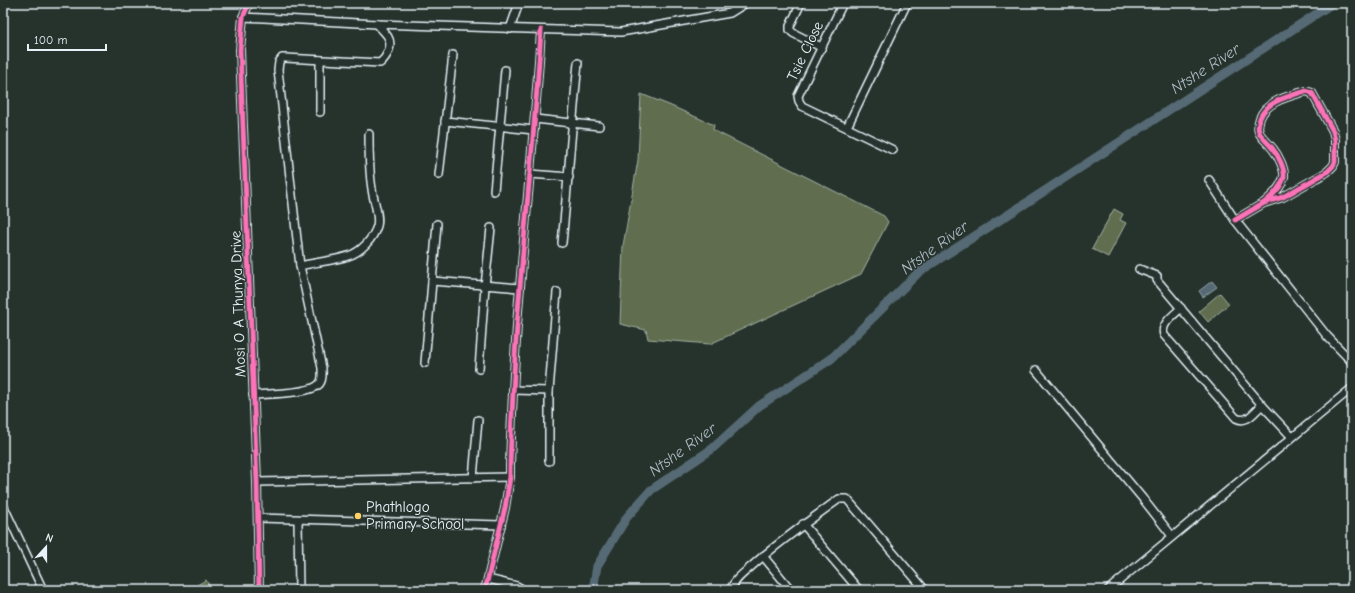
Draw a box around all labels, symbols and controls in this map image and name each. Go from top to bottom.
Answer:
street label: Tsie Close [783,18,827,84]
scale bar [28,26,106,52]
text: 100 m [34,33,67,47]
water label: Ntshe River [1168,40,1244,98]
water label: Ntshe River [898,217,972,278]
street label: Mosi O A Thunya Drive [226,230,250,378]
water label: Ntshe River [646,419,720,480]
place label: Phathlogo Primary School [366,498,464,533]
marker: Phathlogo Primary School [353,511,363,521]
north arrow [26,527,66,567]
text: N [44,531,55,545]

